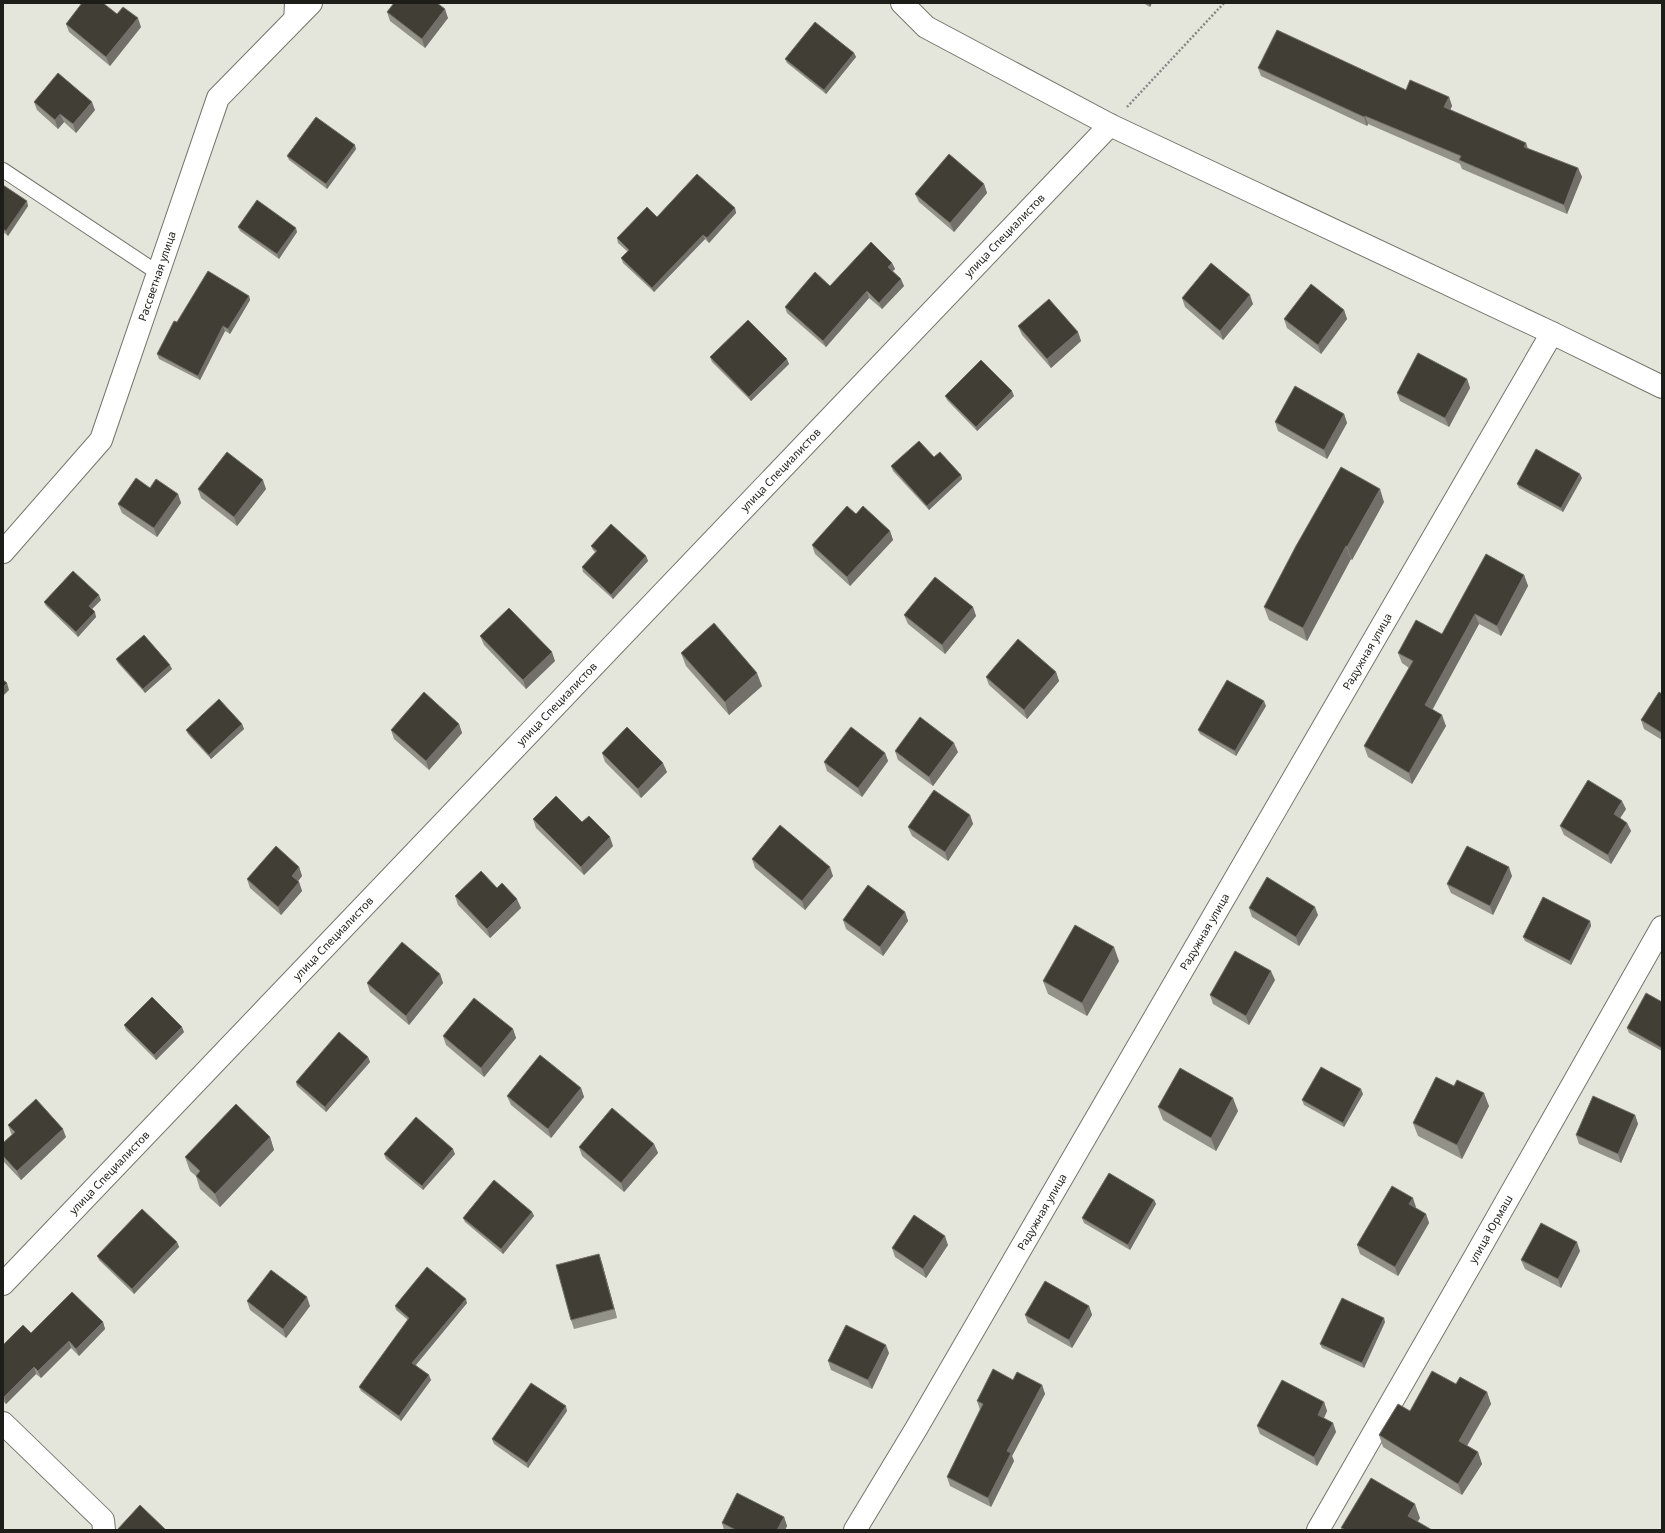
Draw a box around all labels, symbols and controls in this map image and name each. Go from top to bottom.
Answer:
street label: улица Специалистов [961,190,1048,280]
street label: Рассветная улица [134,229,179,323]
street label: улица Специалистов [737,424,824,514]
street label: Радужная улица [1339,610,1395,692]
street label: улица Специалистов [513,659,600,749]
street label: Радужная улица [1176,890,1232,973]
street label: улица Специалистов [289,893,376,983]
street label: улица Специалистов [66,1127,152,1217]
street label: Радужная улица [1013,1170,1070,1253]
street label: улица Юрмаш [1465,1192,1516,1266]

